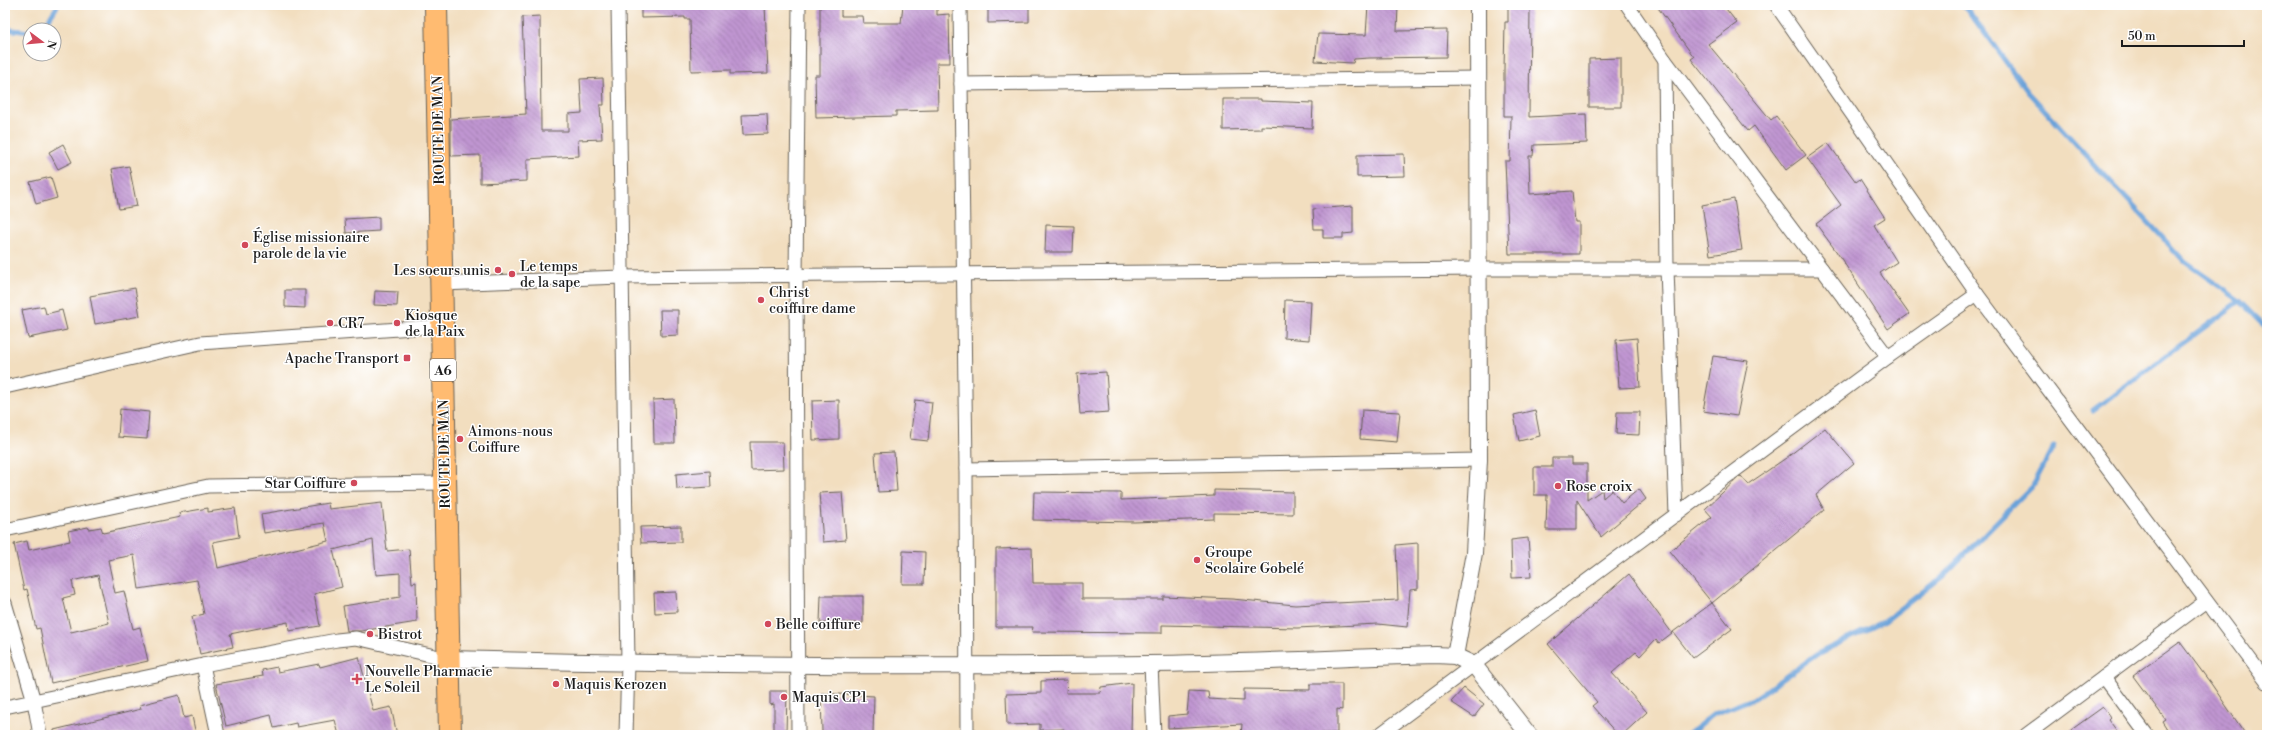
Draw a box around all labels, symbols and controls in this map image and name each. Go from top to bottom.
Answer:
north arrow [22,22,62,62]
scale bar [2122,22,2244,48]
text: 50 m [2128,29,2156,44]
text: N [43,38,59,51]
street label: ROUTE DE MAN [429,75,449,185]
place label: Église missionaire parole de la vie [253,227,369,263]
marker: Église missionaire parole de la vie [240,240,250,250]
place label: Le temps de la sape [520,258,580,292]
place label: Les soeurs unis [393,262,490,280]
marker: Les soeurs unis [493,265,503,275]
marker: Le temps de la sape [507,269,517,279]
place label: Christ coiffure dame [769,284,856,318]
marker: Christ coiffure dame [756,295,766,305]
place label: Kiosque de la Paix [405,307,466,341]
place label: CR7 [338,315,364,333]
marker: CR7 [325,318,335,328]
marker: Kiosque de la Paix [392,318,402,328]
place label: Apache Transport [284,350,399,368]
marker: Apache Transport [402,353,412,363]
road number: A6 [430,359,456,381]
street label: ROUTE DE MAN [435,399,455,509]
place label: Aimons-nous Coiffure [467,423,553,457]
marker: Aimons-nous Coiffure [455,434,465,444]
place label: Star Coiffure [265,475,346,493]
marker: Star Coiffure [349,478,359,488]
place label: Rose croix [1566,478,1633,496]
marker: Rose croix [1553,481,1563,491]
place label: Groupe Scolaire Gobelé [1205,544,1304,578]
marker: Groupe Scolaire Gobelé [1192,555,1202,565]
place label: Belle coiffure [775,616,861,634]
marker: Belle coiffure [763,619,773,629]
place label: Bistrot [377,626,422,644]
marker: Bistrot [365,629,375,639]
place label: Nouvelle Pharmacie Le Soleil [365,663,493,697]
marker: Nouvelle Pharmacie Le Soleil [352,674,362,684]
place label: Maquis Kerozen [564,676,667,694]
marker: Maquis Kerozen [551,679,561,689]
place label: Maquis CP1 [792,689,867,707]
marker: Maquis CP1 [779,692,789,702]

